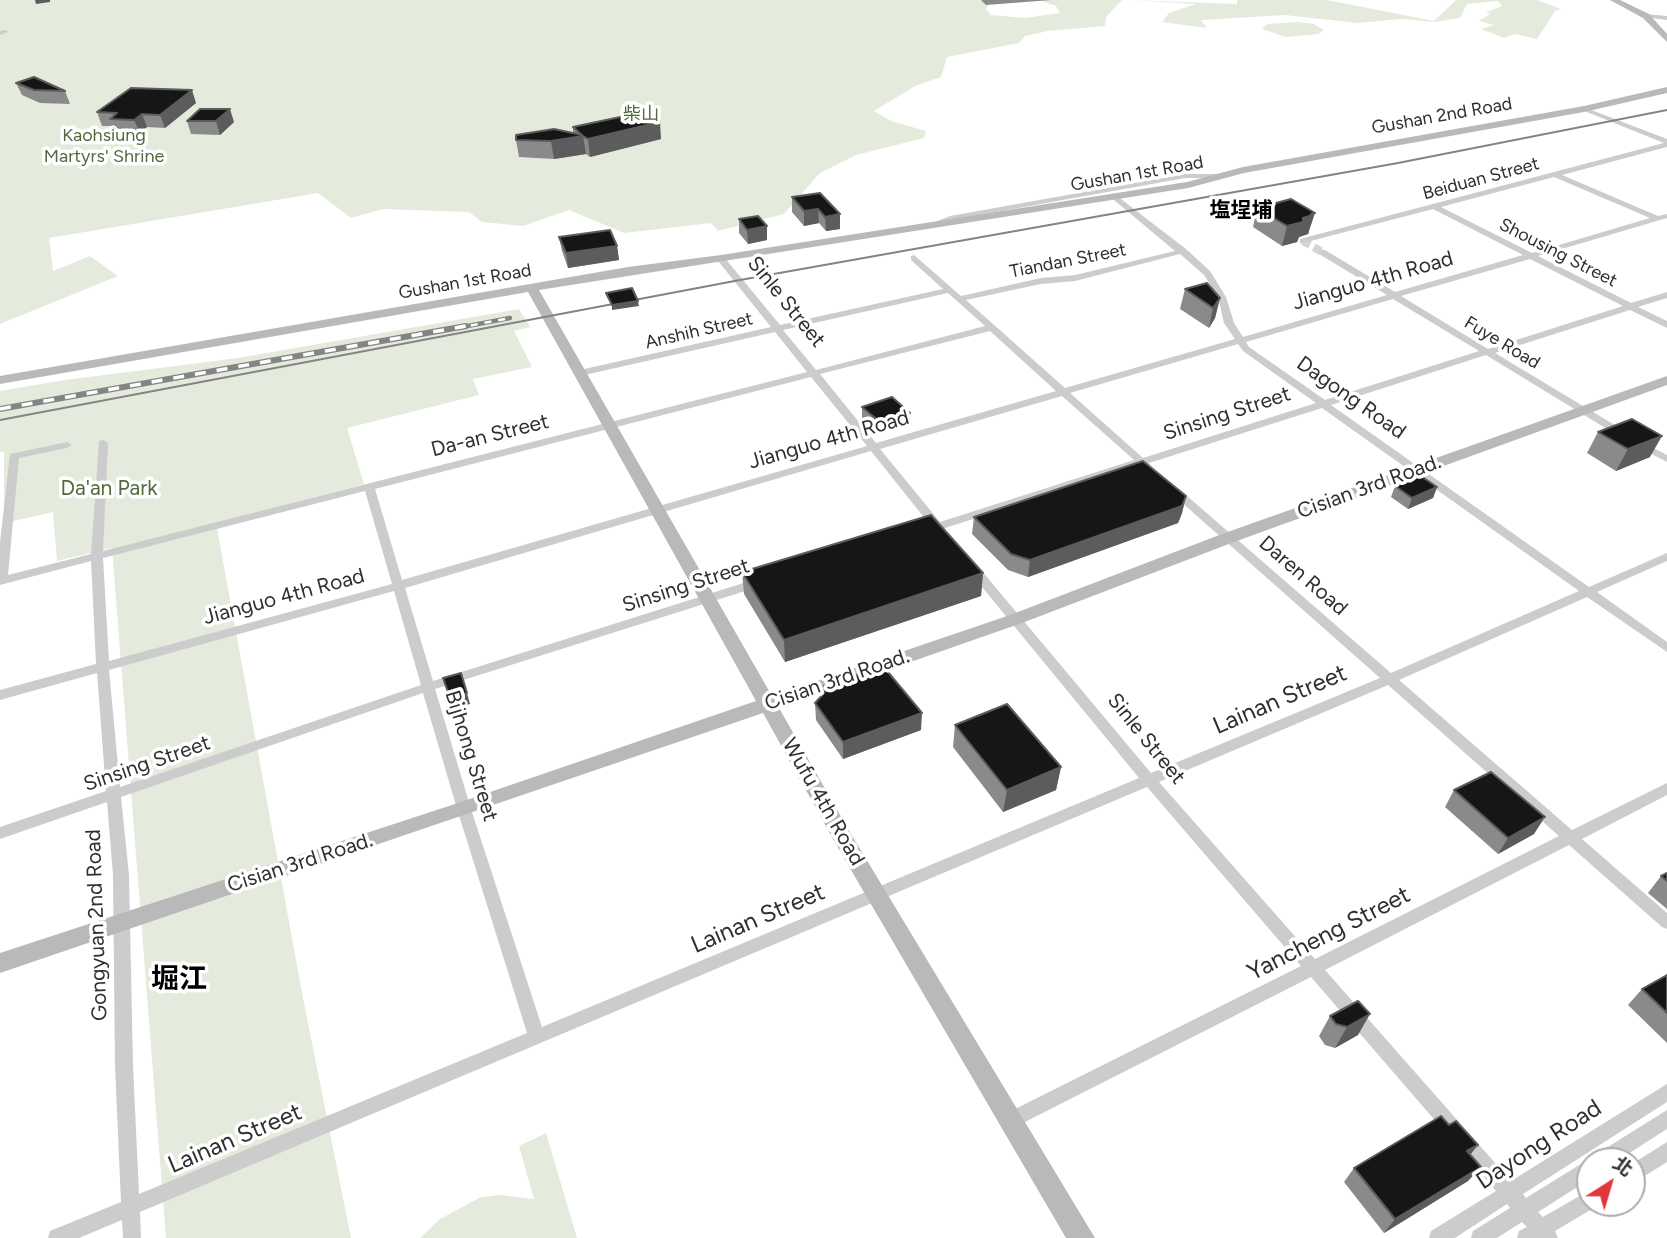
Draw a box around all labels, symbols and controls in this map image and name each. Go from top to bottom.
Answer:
street label: Gushan 2nd Road [1370,93,1514,139]
park label: 柴山 [623,104,659,126]
park label: Kaohsiung Martyrs' Shrine [44,125,164,168]
street label: Gushan 1st Road [1069,152,1205,196]
street label: Beiduan Street [1420,153,1542,205]
district label: 塩埕埔 [1210,198,1272,224]
street label: Shousing Street [1495,214,1621,292]
street label: Tiandan Street [1008,239,1128,283]
street label: Jianguo 4th Road [1290,246,1456,316]
street label: Sinle Street [742,251,830,353]
street label: Gushan 1st Road [397,260,533,304]
street label: Anshih Street [643,308,755,354]
street label: Fuye Road [1460,312,1544,374]
street label: Dagong Road [1292,351,1410,445]
street label: Sinsing Street [1160,382,1294,446]
street label: Jianguo 4th Road [746,405,912,475]
street label: Da-an Street [429,409,551,463]
street label: Cisian 3rd Road. [1294,449,1444,525]
park label: Da'an Park [61,476,157,502]
street label: Daren Road [1254,531,1352,621]
street label: Sinsing Street [619,554,753,618]
street label: Jianguo 4th Road [201,563,367,631]
street label: Cisian 3rd Road. [762,644,912,716]
street label: Lainan Street [1209,659,1351,741]
street label: Bijhong Street [439,688,503,824]
street label: Sinle Street [1102,688,1190,790]
street label: Sinsing Street [80,731,214,797]
street label: Wufu 4th Road [776,734,870,870]
street label: Cisian 3rd Road. [224,828,376,898]
street label: Gongyuan 2nd Road [81,829,113,1021]
street label: Lainan Street [687,878,829,960]
street label: Yancheng Street [1243,881,1415,987]
district label: 堀江 [151,963,207,997]
street label: Dayong Road [1471,1094,1607,1196]
street label: Lainan Street [164,1098,306,1180]
north arrow [1576,1147,1646,1217]
text: 北 [1608,1152,1637,1181]

